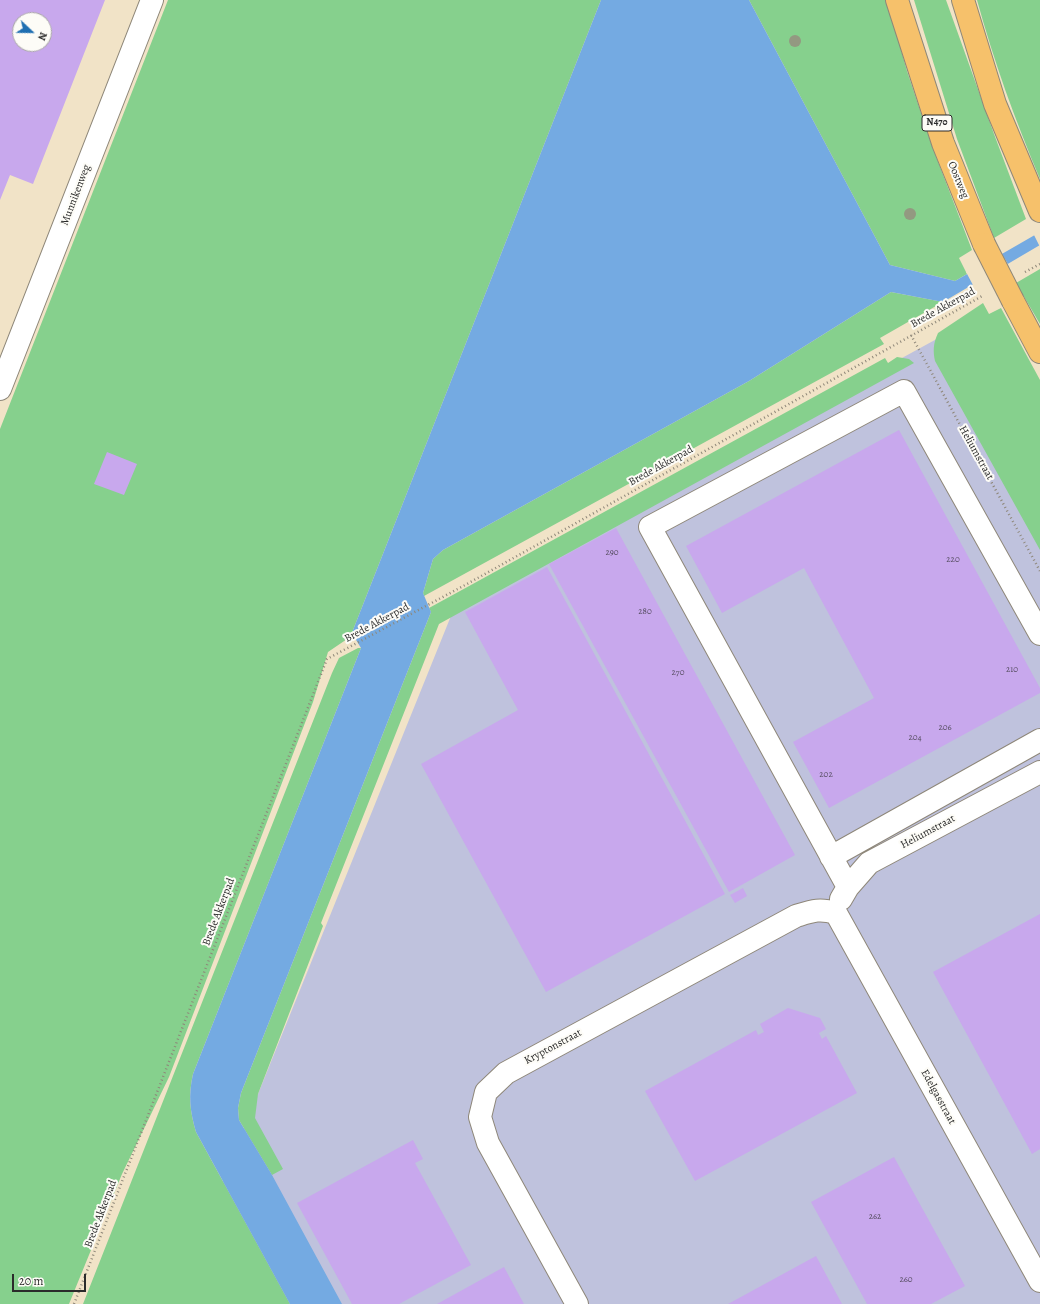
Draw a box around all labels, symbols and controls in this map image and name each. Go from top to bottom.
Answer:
north arrow [12,12,52,52]
text: N [34,30,51,43]
road number: N470 [922,115,952,131]
street label: Oostweg [945,159,971,201]
street label: Munnikenweg [58,163,94,227]
street label: Brede Akkerpad [909,285,977,331]
street label: Heliumstraat [956,424,996,482]
street label: Brede Akkerpad [627,443,695,489]
house number: 290 [605,548,619,558]
house number: 220 [946,555,960,565]
street label: Brede Akkerpad [342,600,412,646]
house number: 280 [638,607,652,617]
house number: 210 [1006,665,1018,675]
house number: 270 [672,668,684,678]
house number: 206 [938,723,952,733]
house number: 204 [908,733,922,743]
house number: 202 [819,770,833,780]
street label: Heliumstraat [898,812,958,852]
street label: Brede Akkerpad [200,876,238,948]
street label: Kryptonstraat [522,1026,584,1068]
street label: Edelgasstraat [918,1067,958,1127]
street label: Brede Akkerpad [82,1178,120,1250]
house number: 262 [869,1212,881,1222]
scale bar [14,1266,88,1292]
text: 20 m [19,1273,43,1289]
house number: 260 [899,1275,913,1285]

